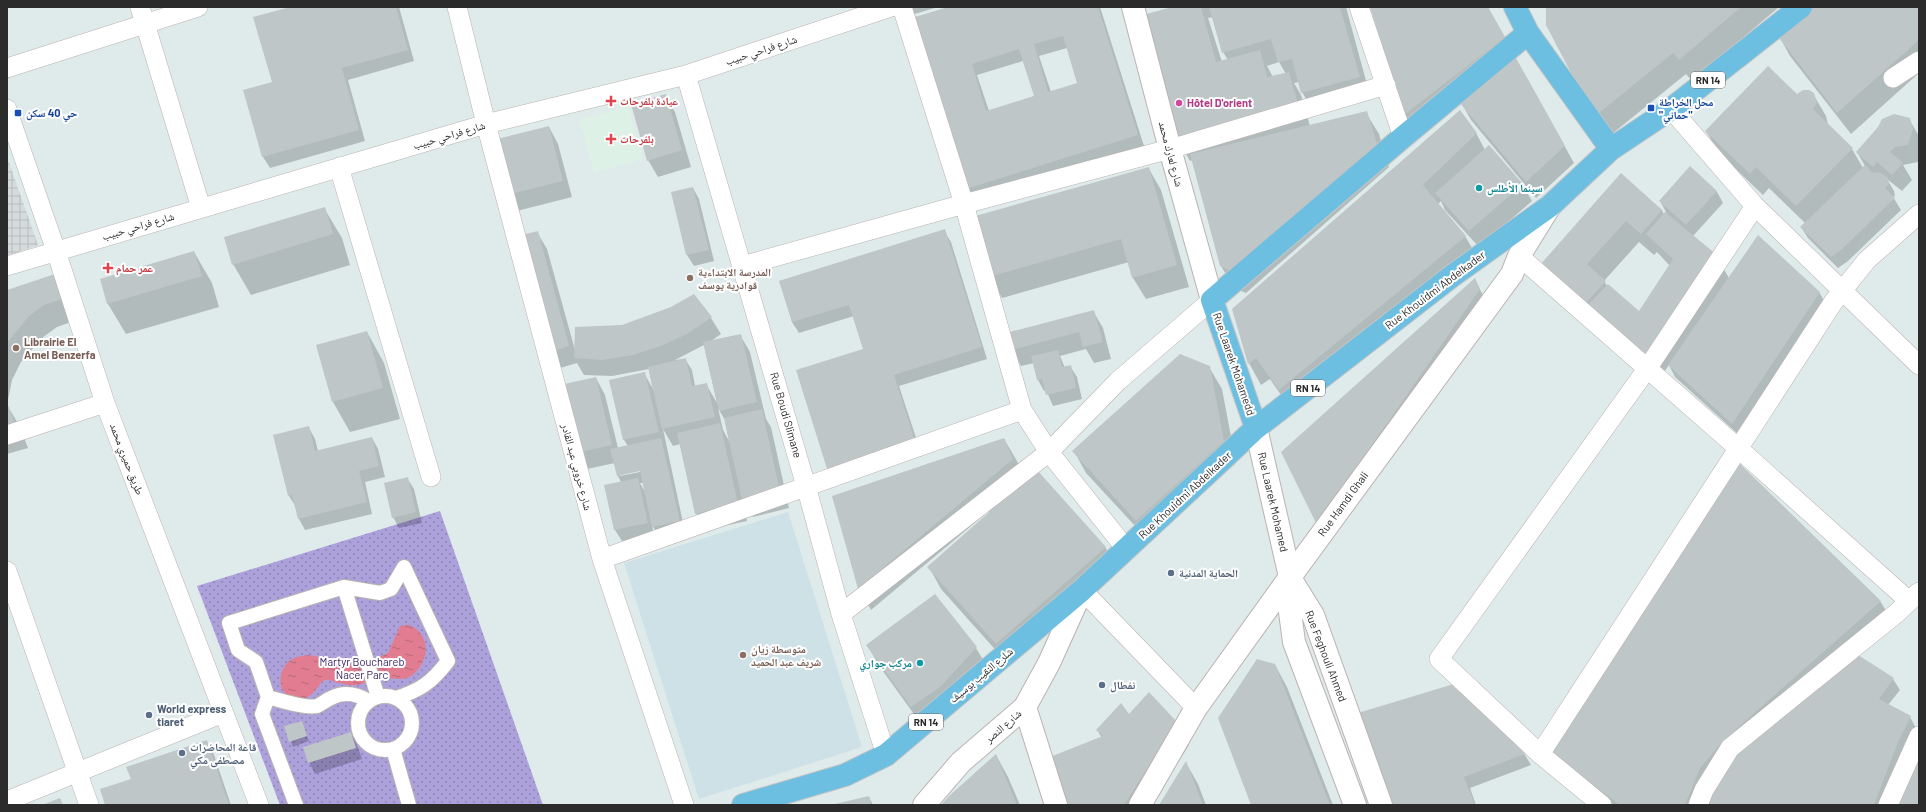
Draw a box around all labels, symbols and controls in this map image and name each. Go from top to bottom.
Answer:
street label: شارع فراحي حبيب [723,32,799,70]
road number: RN 14 [1691,72,1725,88]
place label: عيادة بلفرحات [620,94,679,108]
marker: عيادة بلفرحات [605,95,617,107]
place label: محل الخراطة "حماني" [1659,95,1713,124]
place label: Hôtel D'orient [1187,96,1252,109]
marker: Hôtel D'orient [1174,98,1184,108]
marker: محل الخراطة "حماني" [1646,103,1656,113]
place label: حي 40 سكن [26,106,78,122]
marker: حي 40 سكن [13,108,23,118]
street label: شارع فراحي حبيب [411,118,487,154]
street label: شارع لعارك محمد [1156,120,1186,188]
place label: بلفرحات [620,132,654,146]
marker: بلفرحات [605,133,617,145]
place label: سينما الأطلس [1487,181,1543,196]
marker: سينما الأطلس [1474,183,1484,193]
street label: شارع فراحي حبيب [100,209,176,245]
street label: Rue Khouidmi Abdelkader [1382,248,1487,332]
place label: عمر حمام [116,261,153,276]
marker: عمر حمام [103,263,113,273]
place label: المدرسة الابتداءية قوادرية يوسف [698,265,771,292]
marker: المدرسة الابتداءية قوادرية يوسف [685,273,695,283]
street label: Rue Laarek Mohamedd [1211,311,1258,417]
place label: Librairie El Amel Benzerfa [24,335,96,361]
marker: Librairie El Amel Benzerfa [11,343,21,353]
street label: Rue Boudi Slimane [768,370,805,459]
road number: RN 14 [1291,380,1325,396]
street label: طريق حميري محمد [105,421,147,498]
street label: شارع خروبي عبد القادر [557,421,595,512]
street label: Rue Khouidmi Abdelkader [1136,448,1234,541]
street label: Rue Laarek Mohamed [1256,451,1291,553]
street label: Rue Hamdi Ghali [1315,469,1371,539]
place label: الحماية المدنية [1179,566,1238,579]
marker: الحماية المدنية [1166,568,1176,578]
street label: Rue Feghouli Ahmed [1303,608,1350,703]
place label: متوسطة زيان شريف عبد الحميد [751,642,821,669]
street label: شلرع النقيب بوسيف [946,644,1016,706]
marker: متوسطة زيان شريف عبد الحميد [738,650,748,660]
park label: Martyr Bouchareb Nacer Parc [320,655,404,681]
place label: مركب جواري [860,656,912,672]
marker: مركب جواري [915,658,925,668]
place label: نفطال [1110,678,1135,693]
marker: نفطال [1097,680,1107,690]
place label: World express tiaret [157,702,227,728]
street label: شارع النصر [981,706,1024,746]
marker: World express tiaret [144,710,154,720]
road number: RN 14 [909,714,943,730]
place label: قاعة المحاضرات مصطفى مكي [190,740,257,769]
marker: قاعة المحاضرات مصطفى مكي [177,748,187,758]

